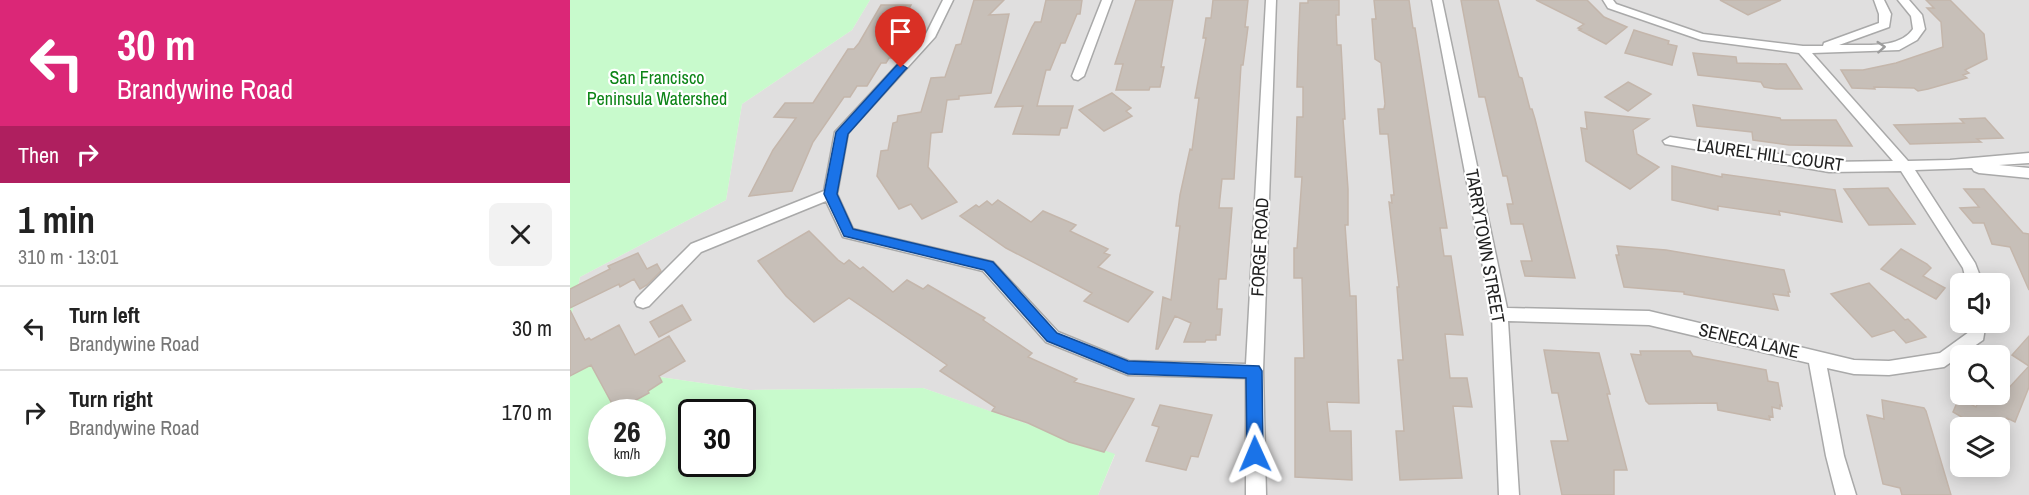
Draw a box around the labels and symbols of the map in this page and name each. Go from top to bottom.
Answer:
pin [875,6,926,68]
one-way arrow [1877,41,1886,54]
park label: San Francisco Peninsula Watershed [587,65,727,111]
street label: LAUREL HILL COURT [1695,132,1845,177]
street label: TARRYTOWN STREET [1460,167,1511,325]
street label: FORGE ROAD [1244,197,1275,297]
street label: SENECA LANE [1696,317,1802,364]
speed limit sign: 30 [678,399,756,477]
position arrow [1223,422,1287,486]

